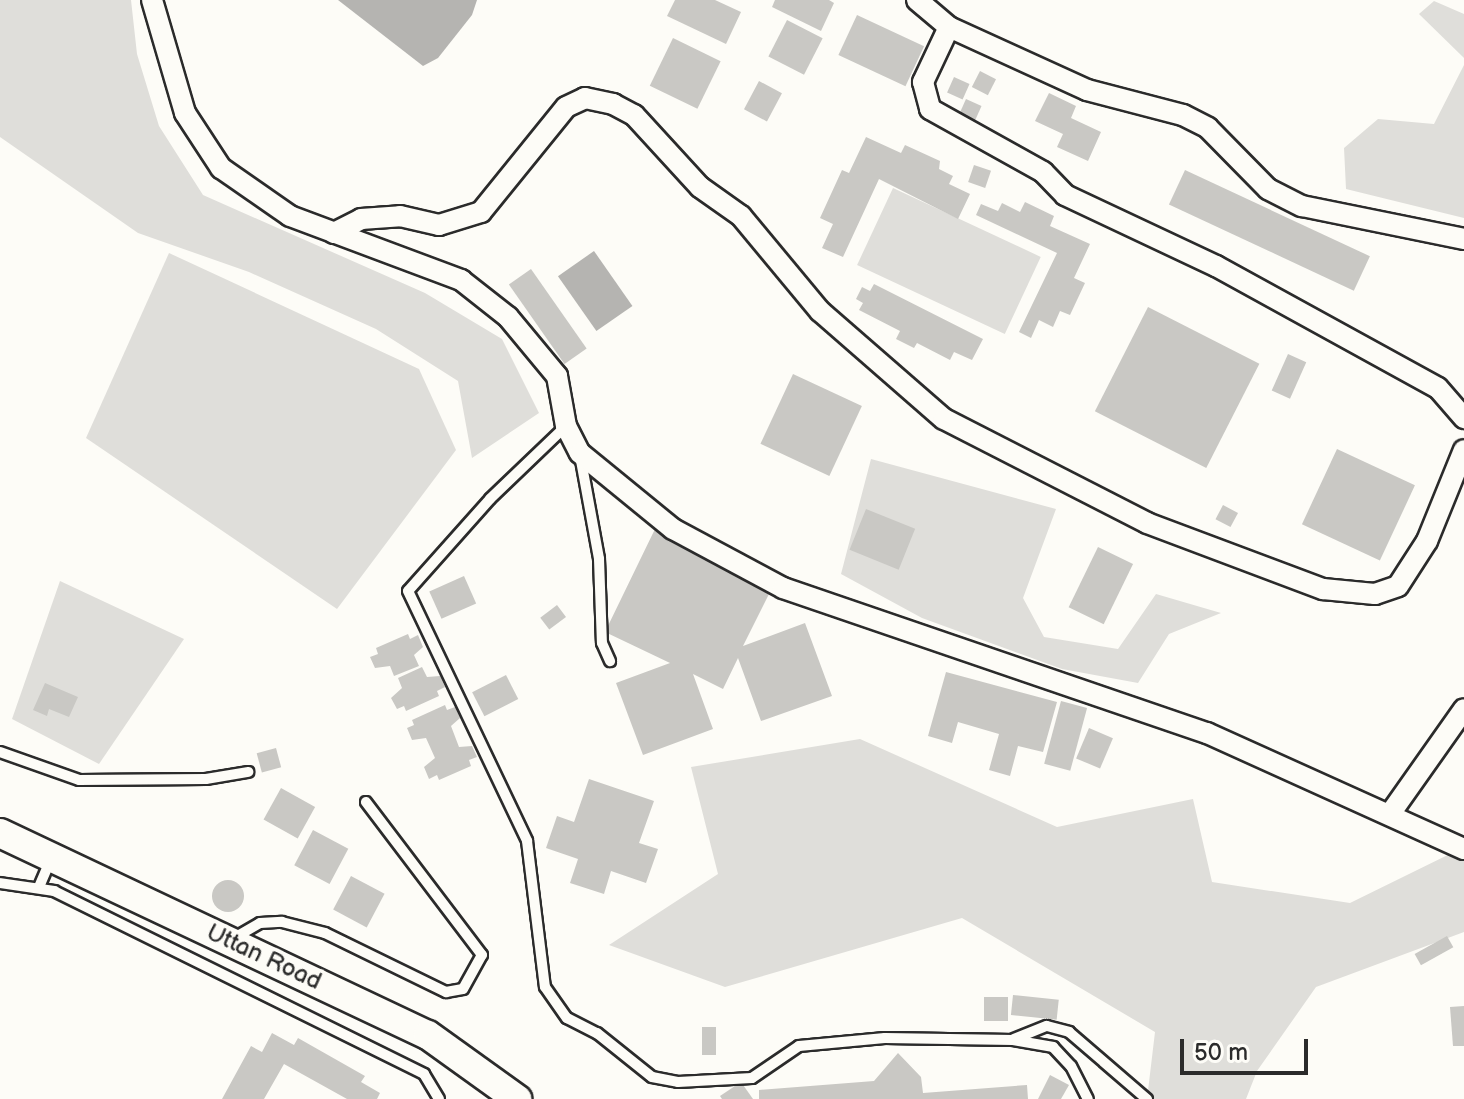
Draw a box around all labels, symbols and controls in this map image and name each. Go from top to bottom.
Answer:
street label: Uttan Road [202,918,326,996]
scale bar [1184,1023,1312,1073]
text: 50 m [1194,1038,1248,1067]

